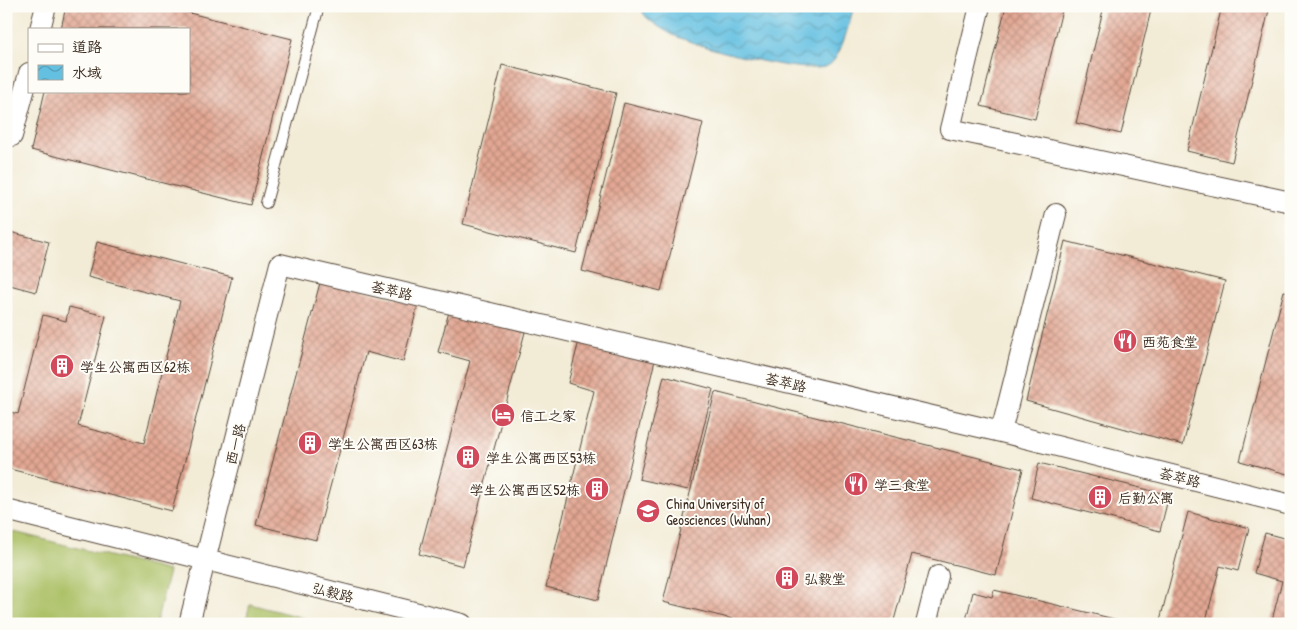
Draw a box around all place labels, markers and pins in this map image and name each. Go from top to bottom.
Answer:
restaurant icon: 西苑食堂 [1112,328,1138,354]
place label: 西苑食堂 [1142,332,1198,351]
building icon: 学生公寓西区62栋 [49,353,75,379]
place label: 学生公寓西区62栋 [80,357,190,376]
hotel icon: 信工之家 [490,402,516,428]
place label: 信工之家 [520,406,576,425]
building icon: 学生公寓西区63栋 [297,430,323,456]
place label: 学生公寓西区63栋 [328,434,438,453]
building icon: 学生公寓西区53栋 [455,444,481,470]
place label: 学生公寓西区53栋 [486,448,596,467]
restaurant icon: 学三食堂 [843,471,869,497]
place label: 学三食堂 [874,475,930,494]
building icon: 学生公寓西区52栋 [584,476,610,502]
place label: 学生公寓西区52栋 [470,480,580,499]
building icon: 后勤公寓 [1087,484,1113,510]
place label: 后勤公寓 [1118,488,1174,507]
place label: China University of Geosciences (Wuhan) [666,494,771,529]
school or university icon: China University of Geosciences (Wuhan) [635,498,661,524]
building icon: 弘毅堂 [774,565,800,591]
place label: 弘毅堂 [804,569,846,588]

